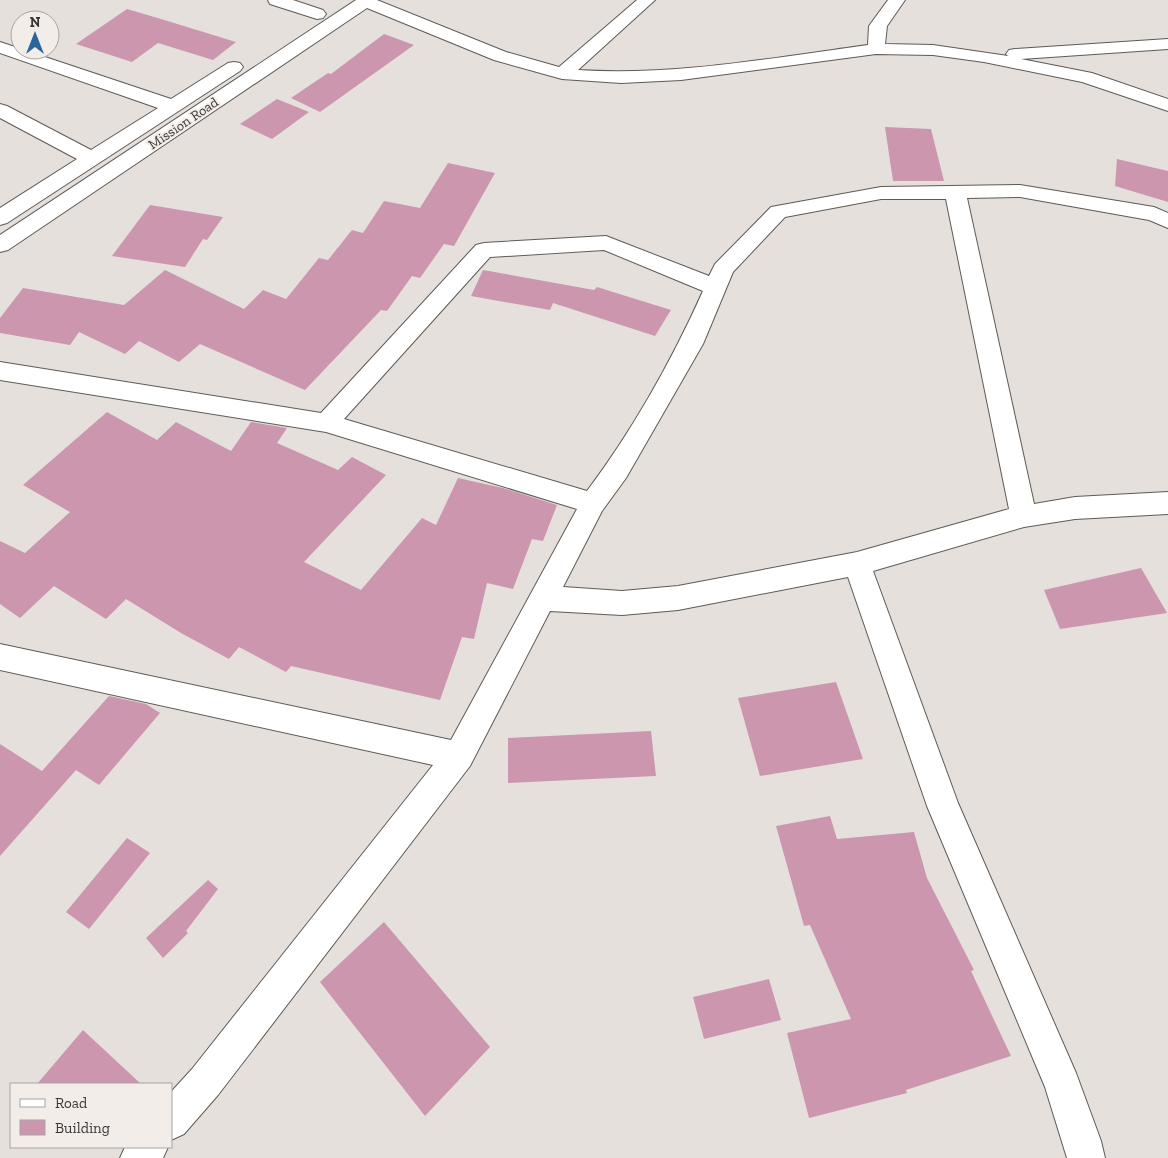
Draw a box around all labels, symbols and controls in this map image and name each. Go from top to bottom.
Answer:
north arrow [10,10,60,60]
text: N [30,14,41,31]
street label: Mission Road [145,94,222,153]
legend [10,1083,172,1148]
text: Road [55,1094,88,1112]
text: Building [55,1119,110,1137]

